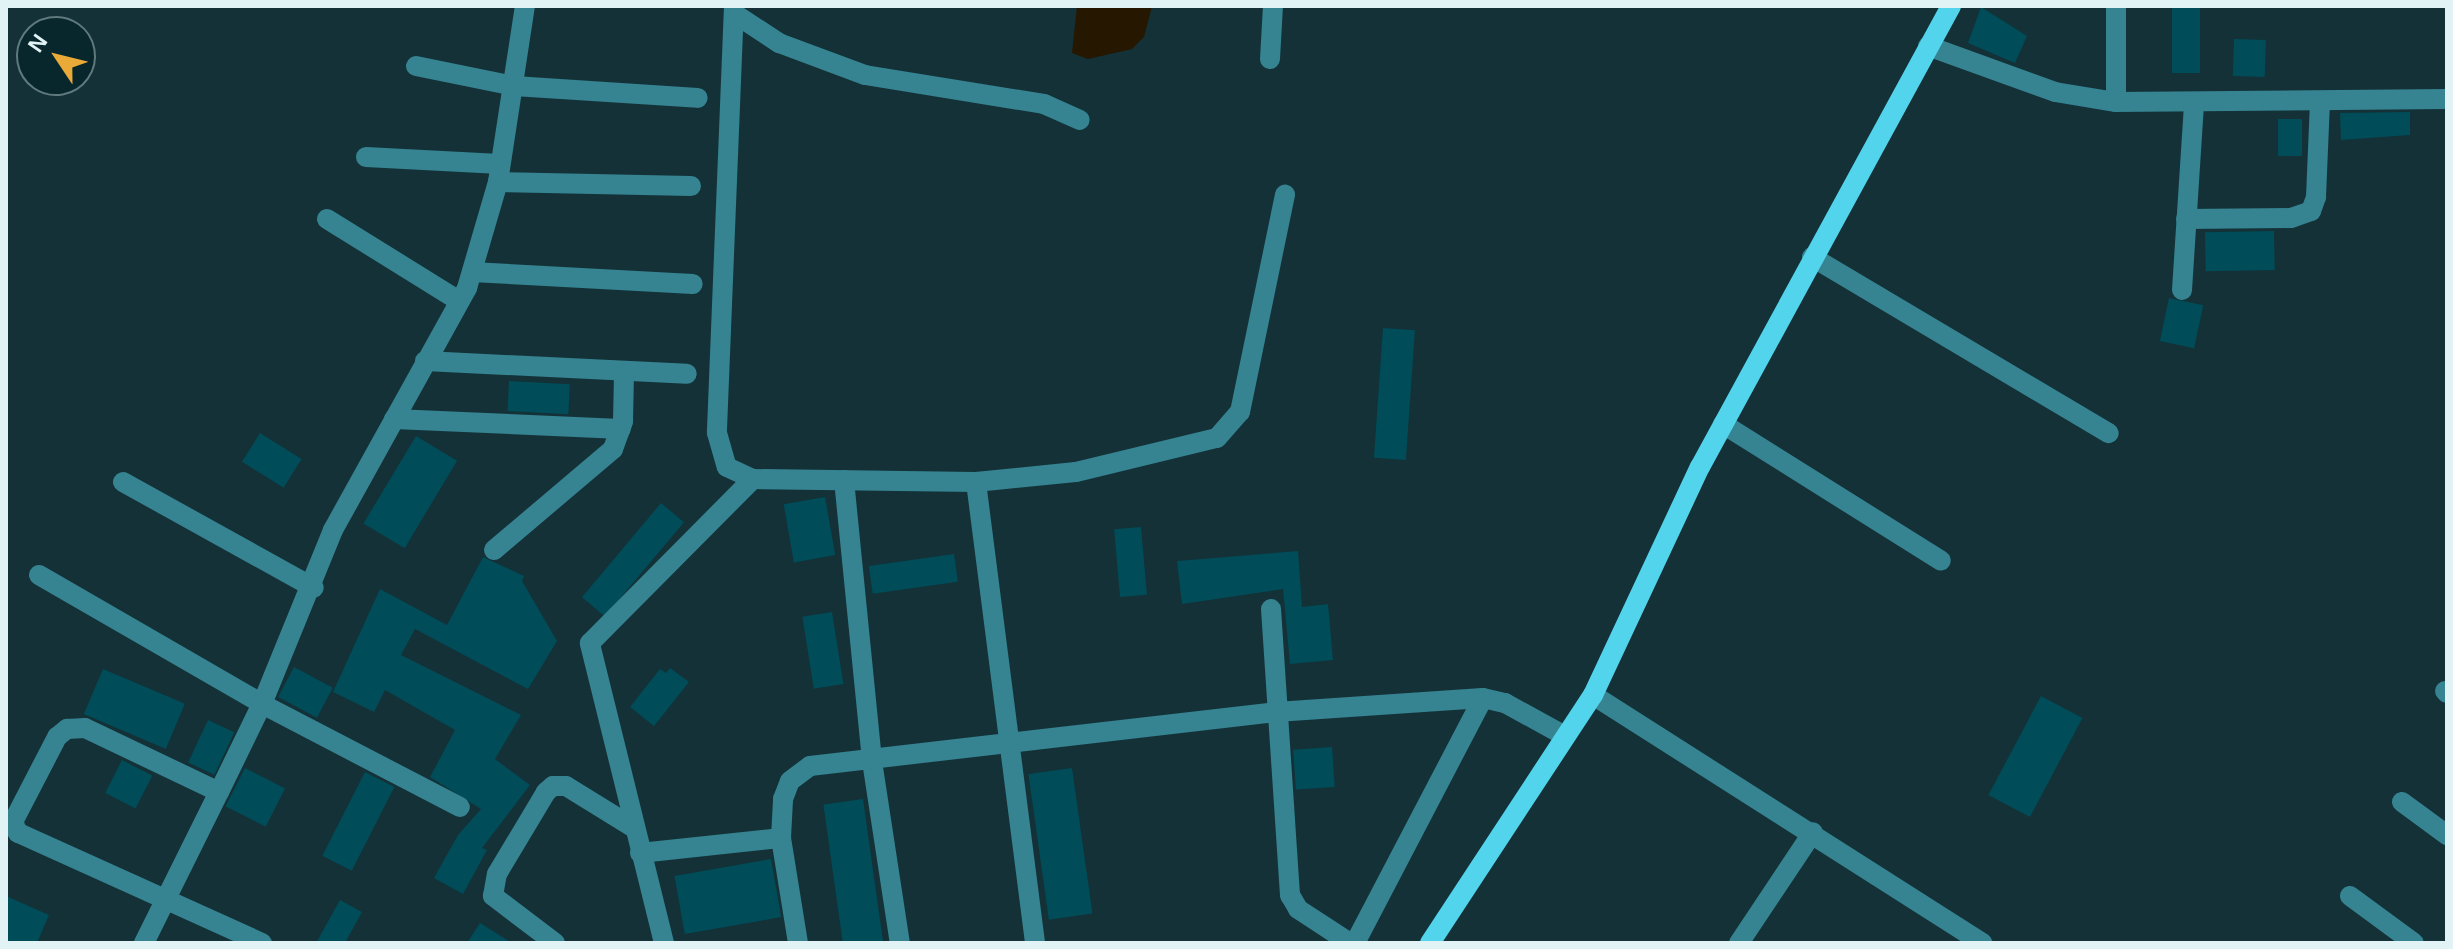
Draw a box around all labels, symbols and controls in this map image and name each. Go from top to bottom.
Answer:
north arrow [16,16,96,96]
text: N [23,29,52,57]

